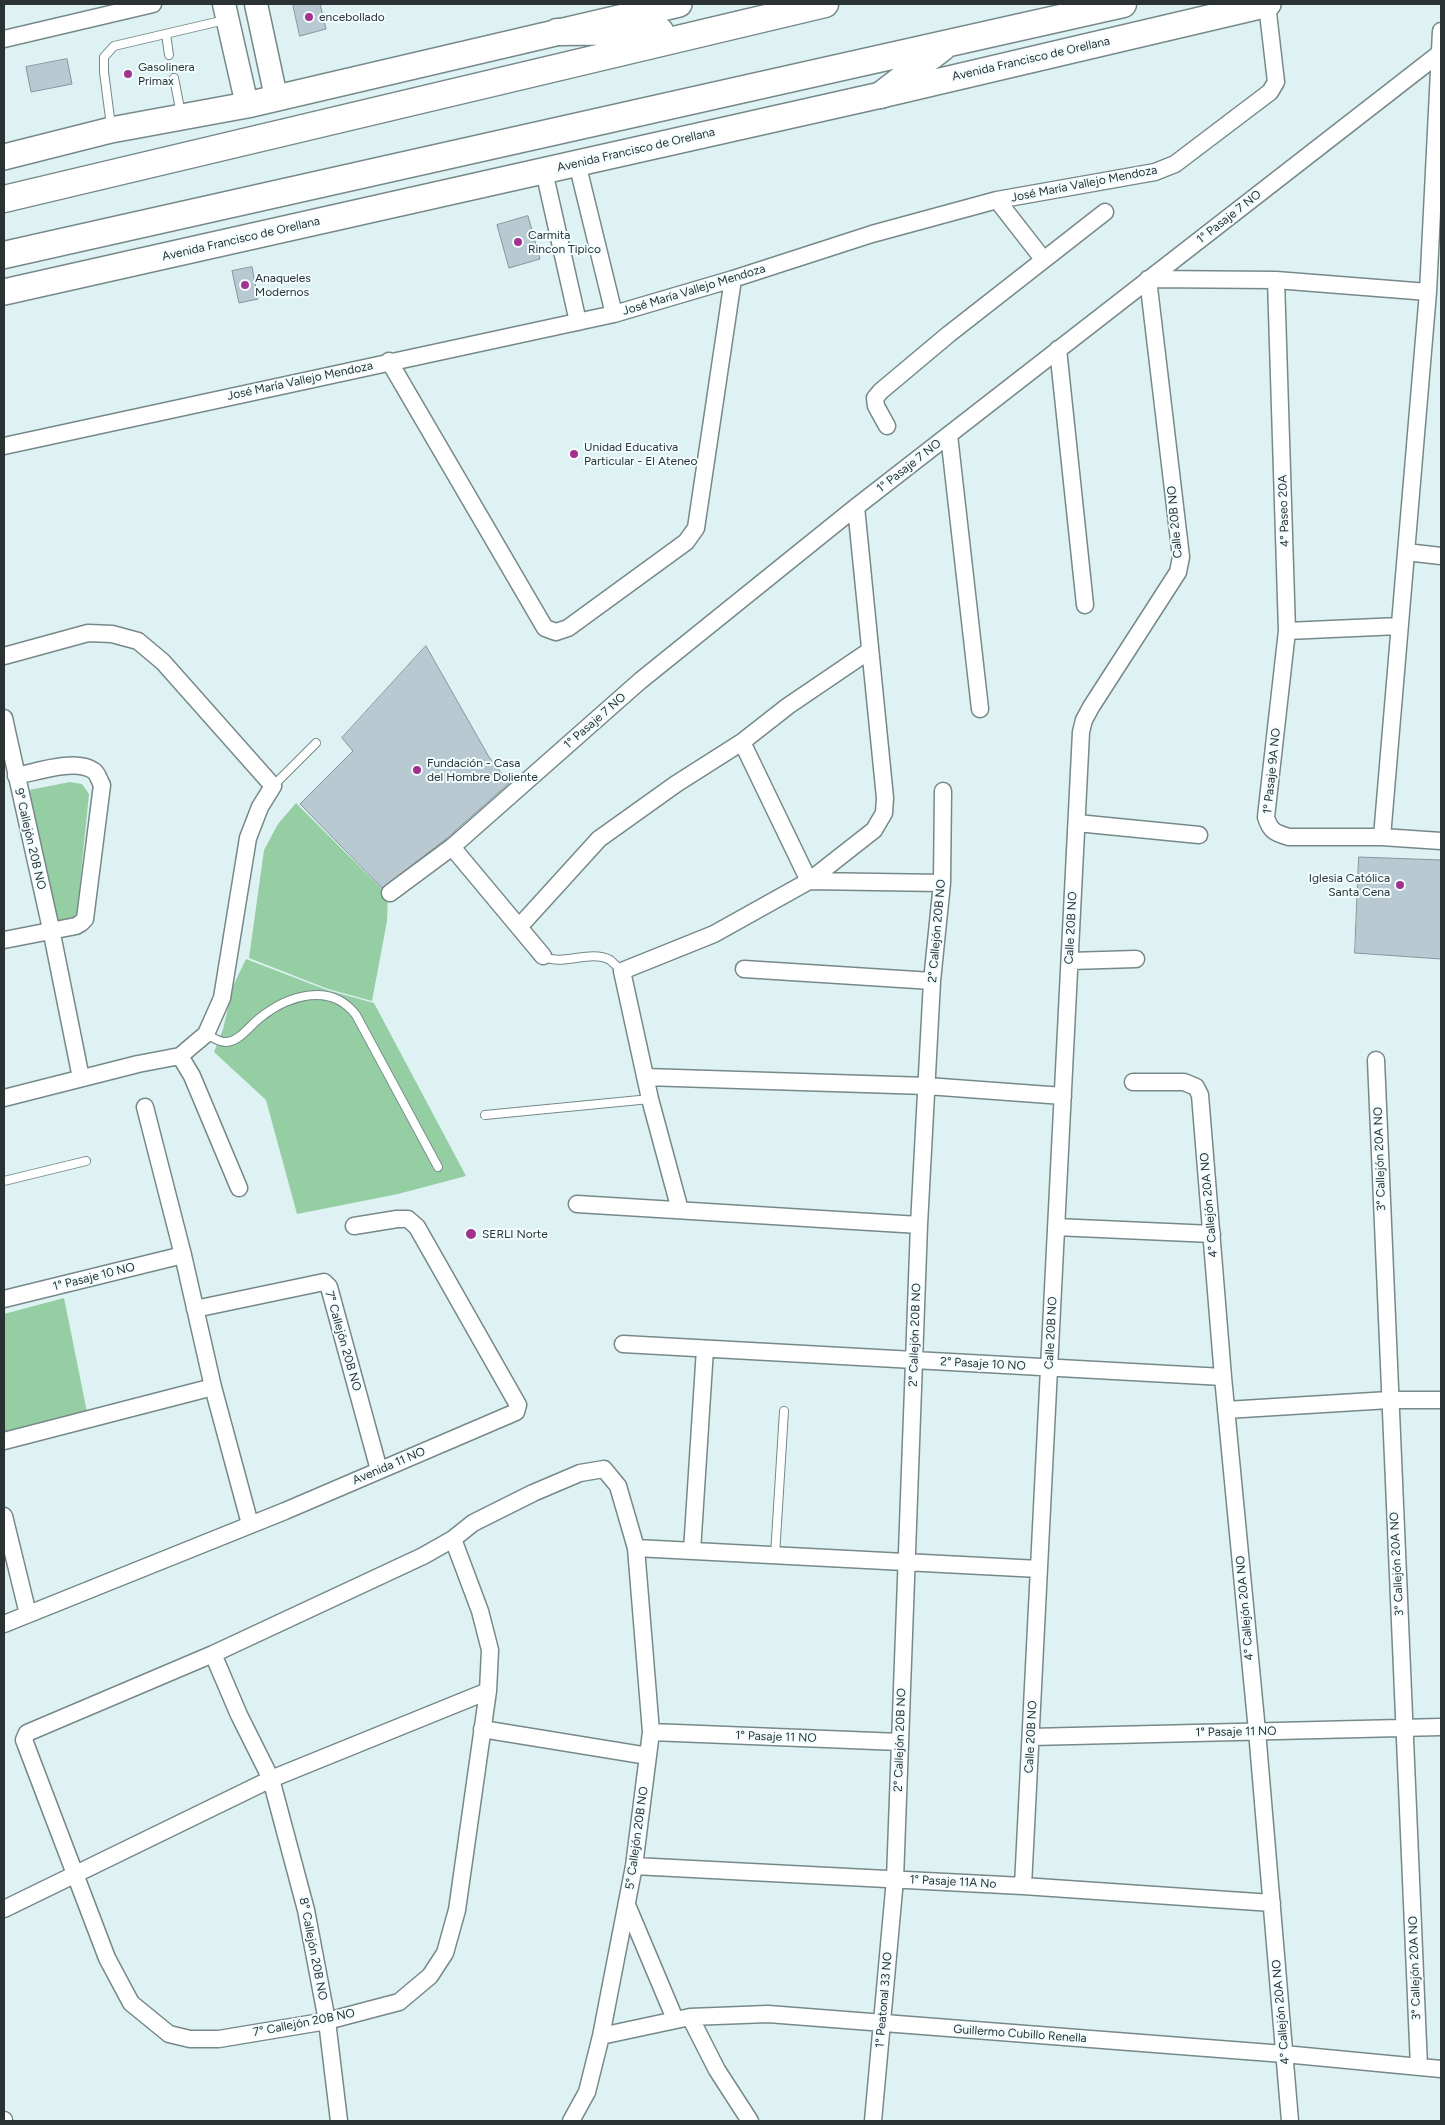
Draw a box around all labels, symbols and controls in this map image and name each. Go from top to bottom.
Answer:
place label: encebollado [319,10,385,24]
marker: encebollado [303,11,315,23]
street label: Avenida Francisco de Orellana [951,34,1111,84]
place label: Gasolinera Primax [138,60,195,88]
marker: Gasolinera Primax [122,68,134,80]
street label: Avenida Francisco de Orellana [556,125,716,175]
street label: José María Vallejo Mendoza [1010,163,1158,205]
street label: 1° Pasaje 7 NO [1194,187,1264,247]
street label: Avenida Francisco de Orellana [161,214,321,264]
place label: Carmita Rincon Tipico [528,228,601,256]
marker: Carmita Rincon Tipico [512,236,524,248]
street label: José María Vallejo Mendoza [621,261,767,319]
place label: Anaqueles Modernos [255,271,311,299]
marker: Anaqueles Modernos [239,279,251,291]
street label: José María Vallejo Mendoza [226,358,374,404]
street label: 1° Pasaje 7 NO [874,436,944,496]
place label: Unidad Educativa Particular - El Ateneo [584,440,697,468]
marker: Unidad Educativa Particular - El Ateneo [568,448,580,460]
street label: 4° Paseo 20A [1276,475,1292,547]
street label: Calle 20B NO [1165,485,1185,559]
street label: 1° Pasaje 7 NO [561,690,629,752]
street label: 1º Pasaje 9A NO [1260,727,1284,815]
place label: Fundación - Casa del Hombre Doliente [427,756,538,784]
marker: Fundación - Casa del Hombre Doliente [411,764,423,776]
street label: 9° Callejón 20B NO [11,787,49,891]
place label: Iglesia Católica Santa Cena [1309,871,1390,899]
street label: 2° Callejón 20B NO [925,879,949,983]
marker: Iglesia Católica Santa Cena [1394,879,1406,891]
street label: Calle 20B NO [1062,891,1080,965]
street label: 3° Callejón 20A NO [1371,1107,1389,1211]
street label: 4° Callejón 20A NO [1197,1152,1221,1258]
marker: SERLI Norte [464,1227,478,1241]
place label: SERLI Norte [482,1227,548,1241]
street label: 1° Pasaje 10 NO [52,1260,136,1294]
street label: 2° Callejón 20B NO [906,1283,924,1387]
street label: 7° Callejón 20B NO [322,1289,364,1393]
street label: Calle 20B NO [1042,1296,1060,1370]
street label: 2° Pasaje 10 NO [940,1355,1026,1373]
street label: Avenida 11 NO [350,1444,428,1488]
street label: 3° Callejón 20A NO [1387,1511,1407,1617]
street label: 4° Callejón 20A NO [1233,1555,1257,1661]
street label: 2° Callejón 20B NO [891,1688,909,1792]
street label: Calle 20B NO [1022,1700,1040,1774]
street label: 1° Pasaje 11 NO [1195,1724,1277,1740]
street label: 1° Pasaje 11 NO [735,1728,817,1746]
street label: 5° Callejón 20B NO [623,1785,651,1891]
street label: 1° Pasaje 11A No [909,1873,997,1891]
street label: 8° Callejón 20B NO [296,1896,330,2002]
street label: 3° Callejón 20A NO [1406,1916,1424,2020]
street label: 1° Peatonal 33 NO [873,1951,895,2049]
street label: 4° Callejón 20A NO [1269,1959,1293,2065]
street label: 7° Callejón 20B NO [252,2006,356,2040]
street label: Guillermo Cubillo Renella [953,2022,1087,2046]

